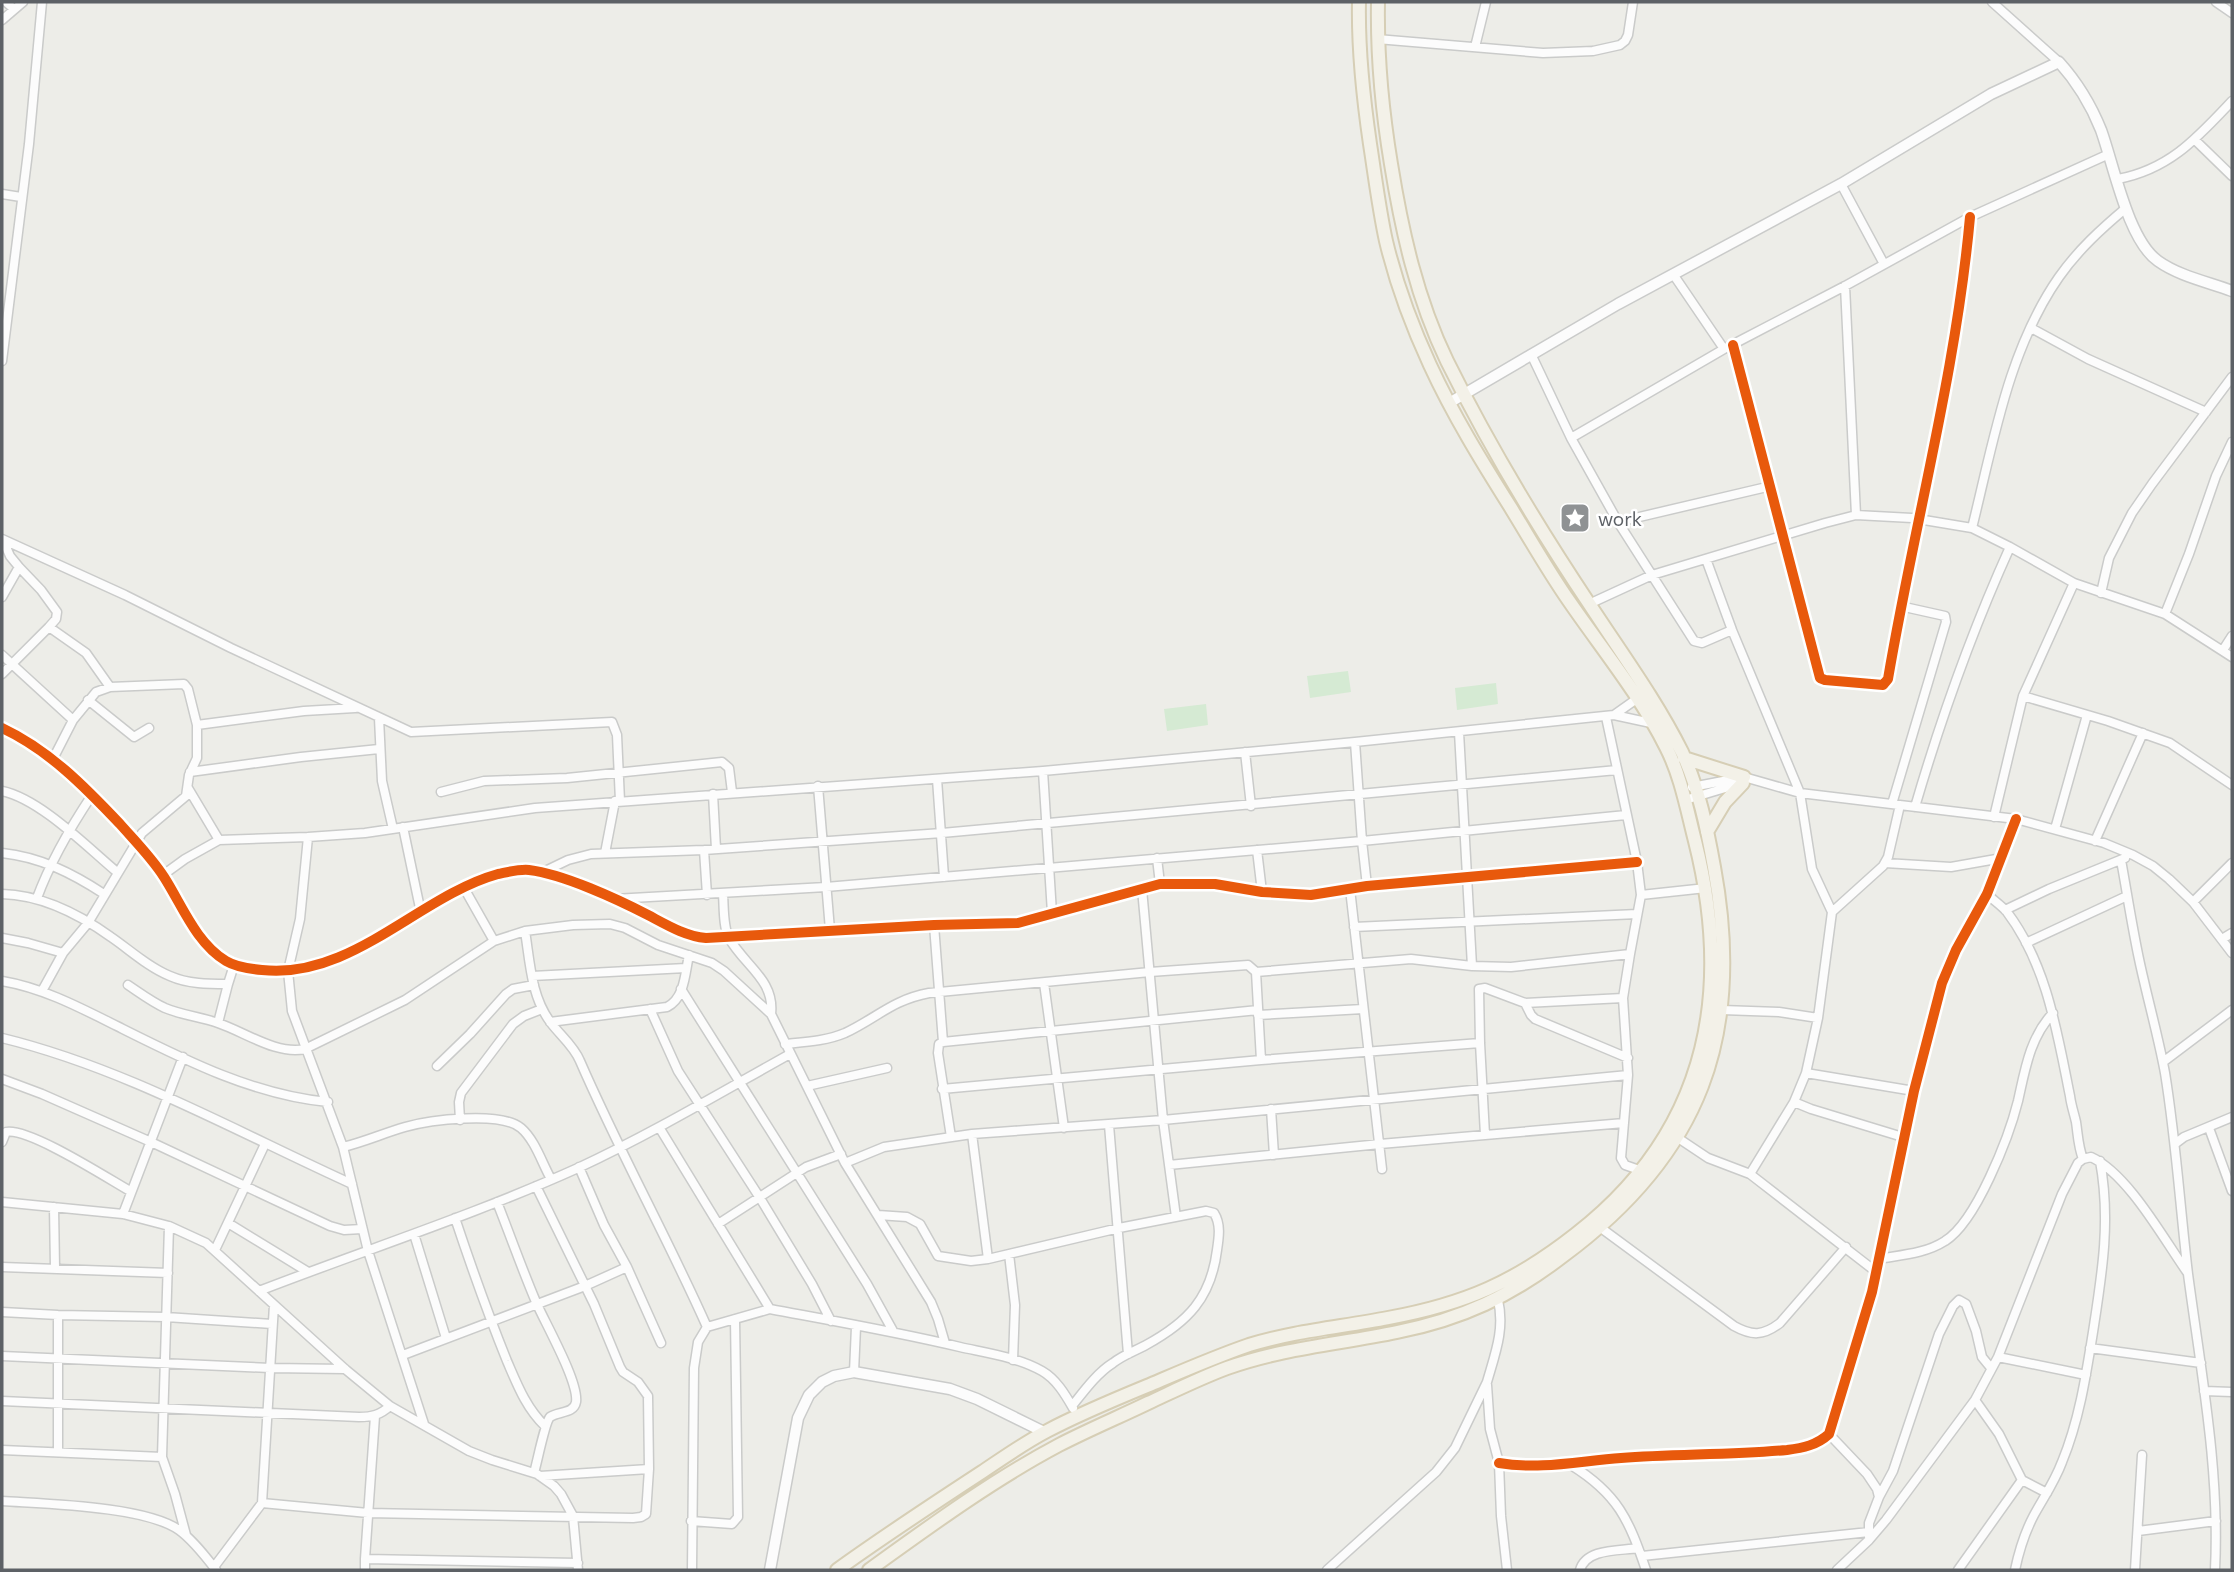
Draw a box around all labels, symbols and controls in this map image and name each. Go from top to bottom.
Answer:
place icon: work [1558,501,1592,535]
place label: work [1598,507,1642,530]

